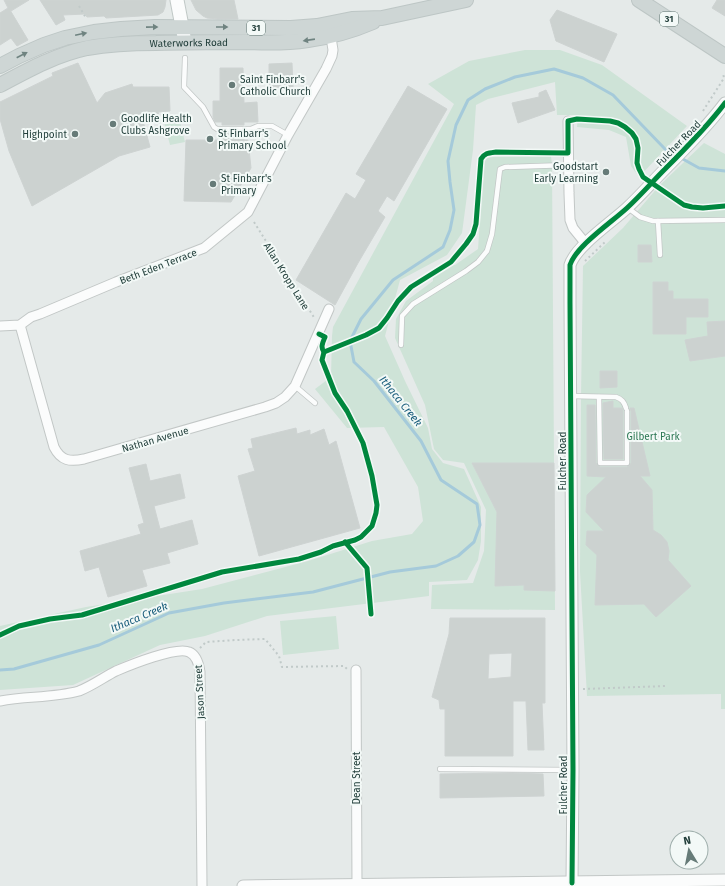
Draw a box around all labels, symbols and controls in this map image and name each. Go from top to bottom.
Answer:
road number: 31 [660,12,678,26]
road number: 31 [247,21,265,35]
one-way arrow [146,24,158,31]
one-way arrow [216,24,229,30]
one-way arrow [75,31,87,37]
street label: Waterworks Road [150,37,228,50]
one-way arrow [303,37,315,43]
one-way arrow [16,52,27,58]
place label: Saint Finbarr's Catholic Church [240,74,311,98]
marker: Saint Finbarr's Catholic Church [227,80,237,90]
place label: Goodlife Health Clubs Ashgrove [121,113,192,137]
street label: Fulcher Road [654,118,704,169]
marker: Goodlife Health Clubs Ashgrove [108,119,118,129]
place label: St Finbarr's Primary School [218,128,286,152]
place label: Highpoint [22,129,67,141]
marker: Highpoint [70,129,80,139]
marker: St Finbarr's Primary School [205,134,215,144]
place label: Goodstart Early Learning [534,161,599,185]
marker: Goodstart Early Learning [601,167,611,177]
place label: St Finbarr's Primary [221,173,272,197]
marker: St Finbarr's Primary [208,179,218,189]
street label: Allan Kropp Lane [261,241,312,312]
street label: Beth Eden Terrace [118,247,199,287]
water label: Ithaca Creek [376,374,425,429]
street label: Nathan Avenue [121,425,190,455]
park label: Gilbert Park [626,431,681,443]
street label: Fulcher Road [557,432,569,490]
water label: Ithaca Creek [109,600,170,635]
street label: Jason Street [193,664,207,719]
street label: Dean Street [351,751,363,804]
street label: Fulcher Road [558,756,570,814]
north arrow [669,830,709,870]
text: N [683,834,692,848]

